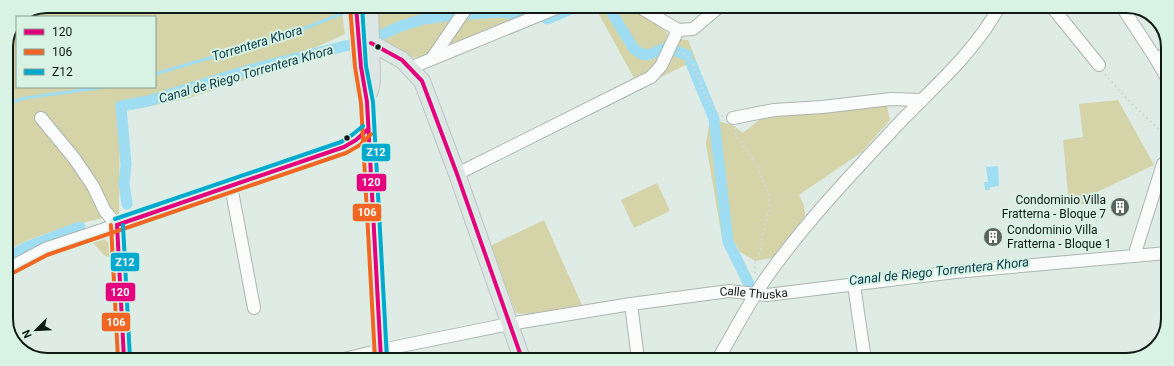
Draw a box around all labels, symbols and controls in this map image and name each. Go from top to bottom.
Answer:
legend [16,16,156,88]
water label: Torrentera Khora [210,22,304,64]
text: 120 [52,25,72,39]
water label: Canal de Riego Torrentera Khora [157,42,335,106]
unlabelled marker [373,42,383,52]
text: 106 [52,45,72,59]
text: Z12 [52,65,73,79]
unlabelled marker [342,133,352,143]
line badge: Z12 [361,143,391,162]
text: Z12 [366,146,386,159]
line badge: 120 [356,173,387,192]
text: 120 [362,176,380,189]
place label: Condominio Villa Fratterna - Bloque 7 [1002,193,1106,221]
building icon: Condominio Villa Fratterna - Bloque 7 [1109,196,1131,218]
line badge: 106 [352,203,382,222]
text: 106 [358,206,376,219]
place label: Condominio Villa Fratterna - Bloque 1 [1007,223,1111,251]
building icon: Condominio Villa Fratterna - Bloque 1 [982,226,1004,248]
line badge: Z12 [110,252,140,272]
water label: Canal de Riego Torrentera Khora [848,254,1030,288]
text: Z12 [115,256,135,269]
line badge: 120 [105,282,136,302]
street label: Calle Thuska [719,284,789,302]
text: 120 [111,286,129,299]
north arrow [16,310,56,350]
line badge: 106 [101,312,131,332]
text: 106 [107,316,125,329]
text: N [20,327,35,340]

